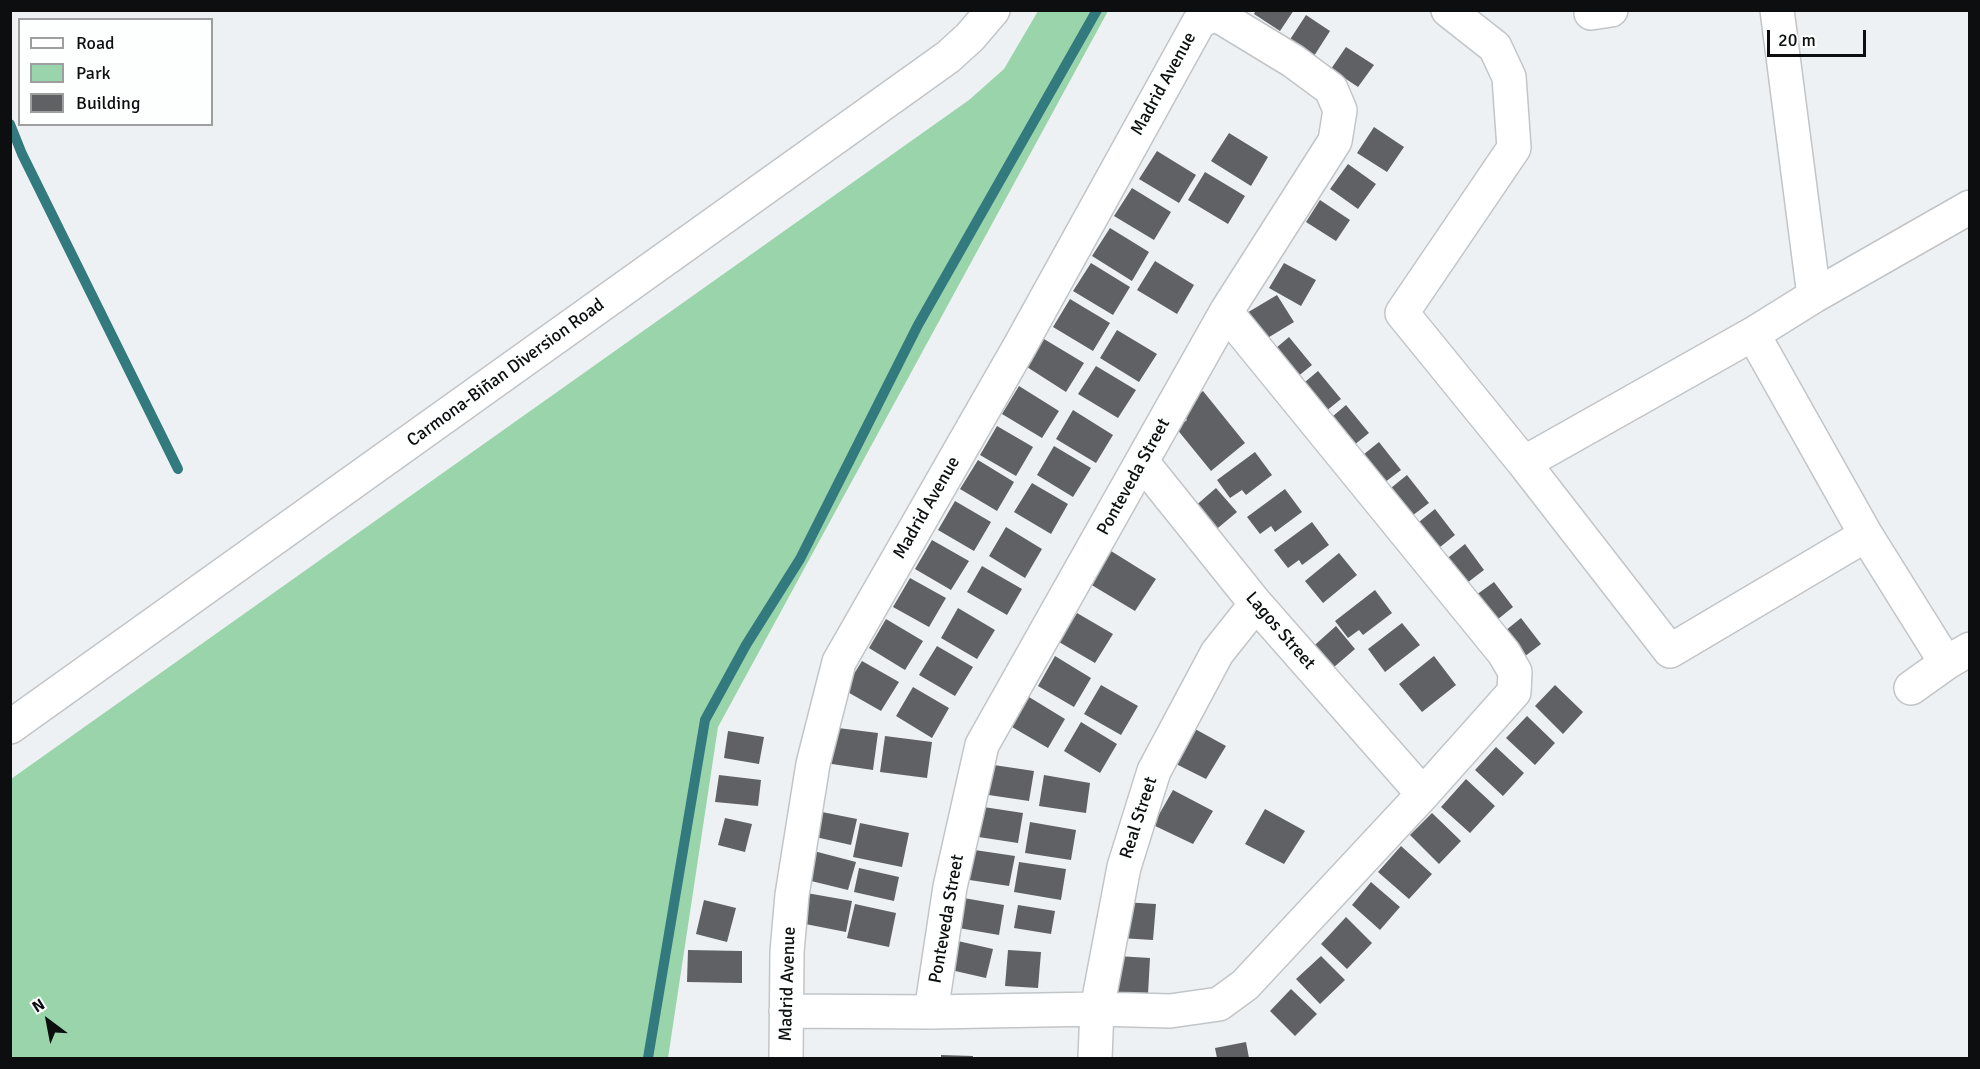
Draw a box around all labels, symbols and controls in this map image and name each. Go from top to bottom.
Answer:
legend [18,18,213,126]
scale bar [1770,18,1869,56]
street label: Madrid Avenue [1127,29,1201,139]
text: 20 m [1778,29,1816,51]
text: Road [76,32,115,54]
text: Park [76,62,111,84]
text: Building [76,92,140,114]
street label: Carmona-Biñan Diversion Road [403,294,609,452]
street label: Ponteveda Street [1093,415,1175,539]
street label: Madrid Avenue [889,453,965,563]
street label: Lagos Street [1240,588,1320,674]
street label: Real Street [1116,774,1162,862]
street label: Ponteveda Street [925,853,969,985]
street label: Madrid Avenue [775,926,801,1042]
north arrow [18,991,78,1051]
text: N [28,994,48,1017]

